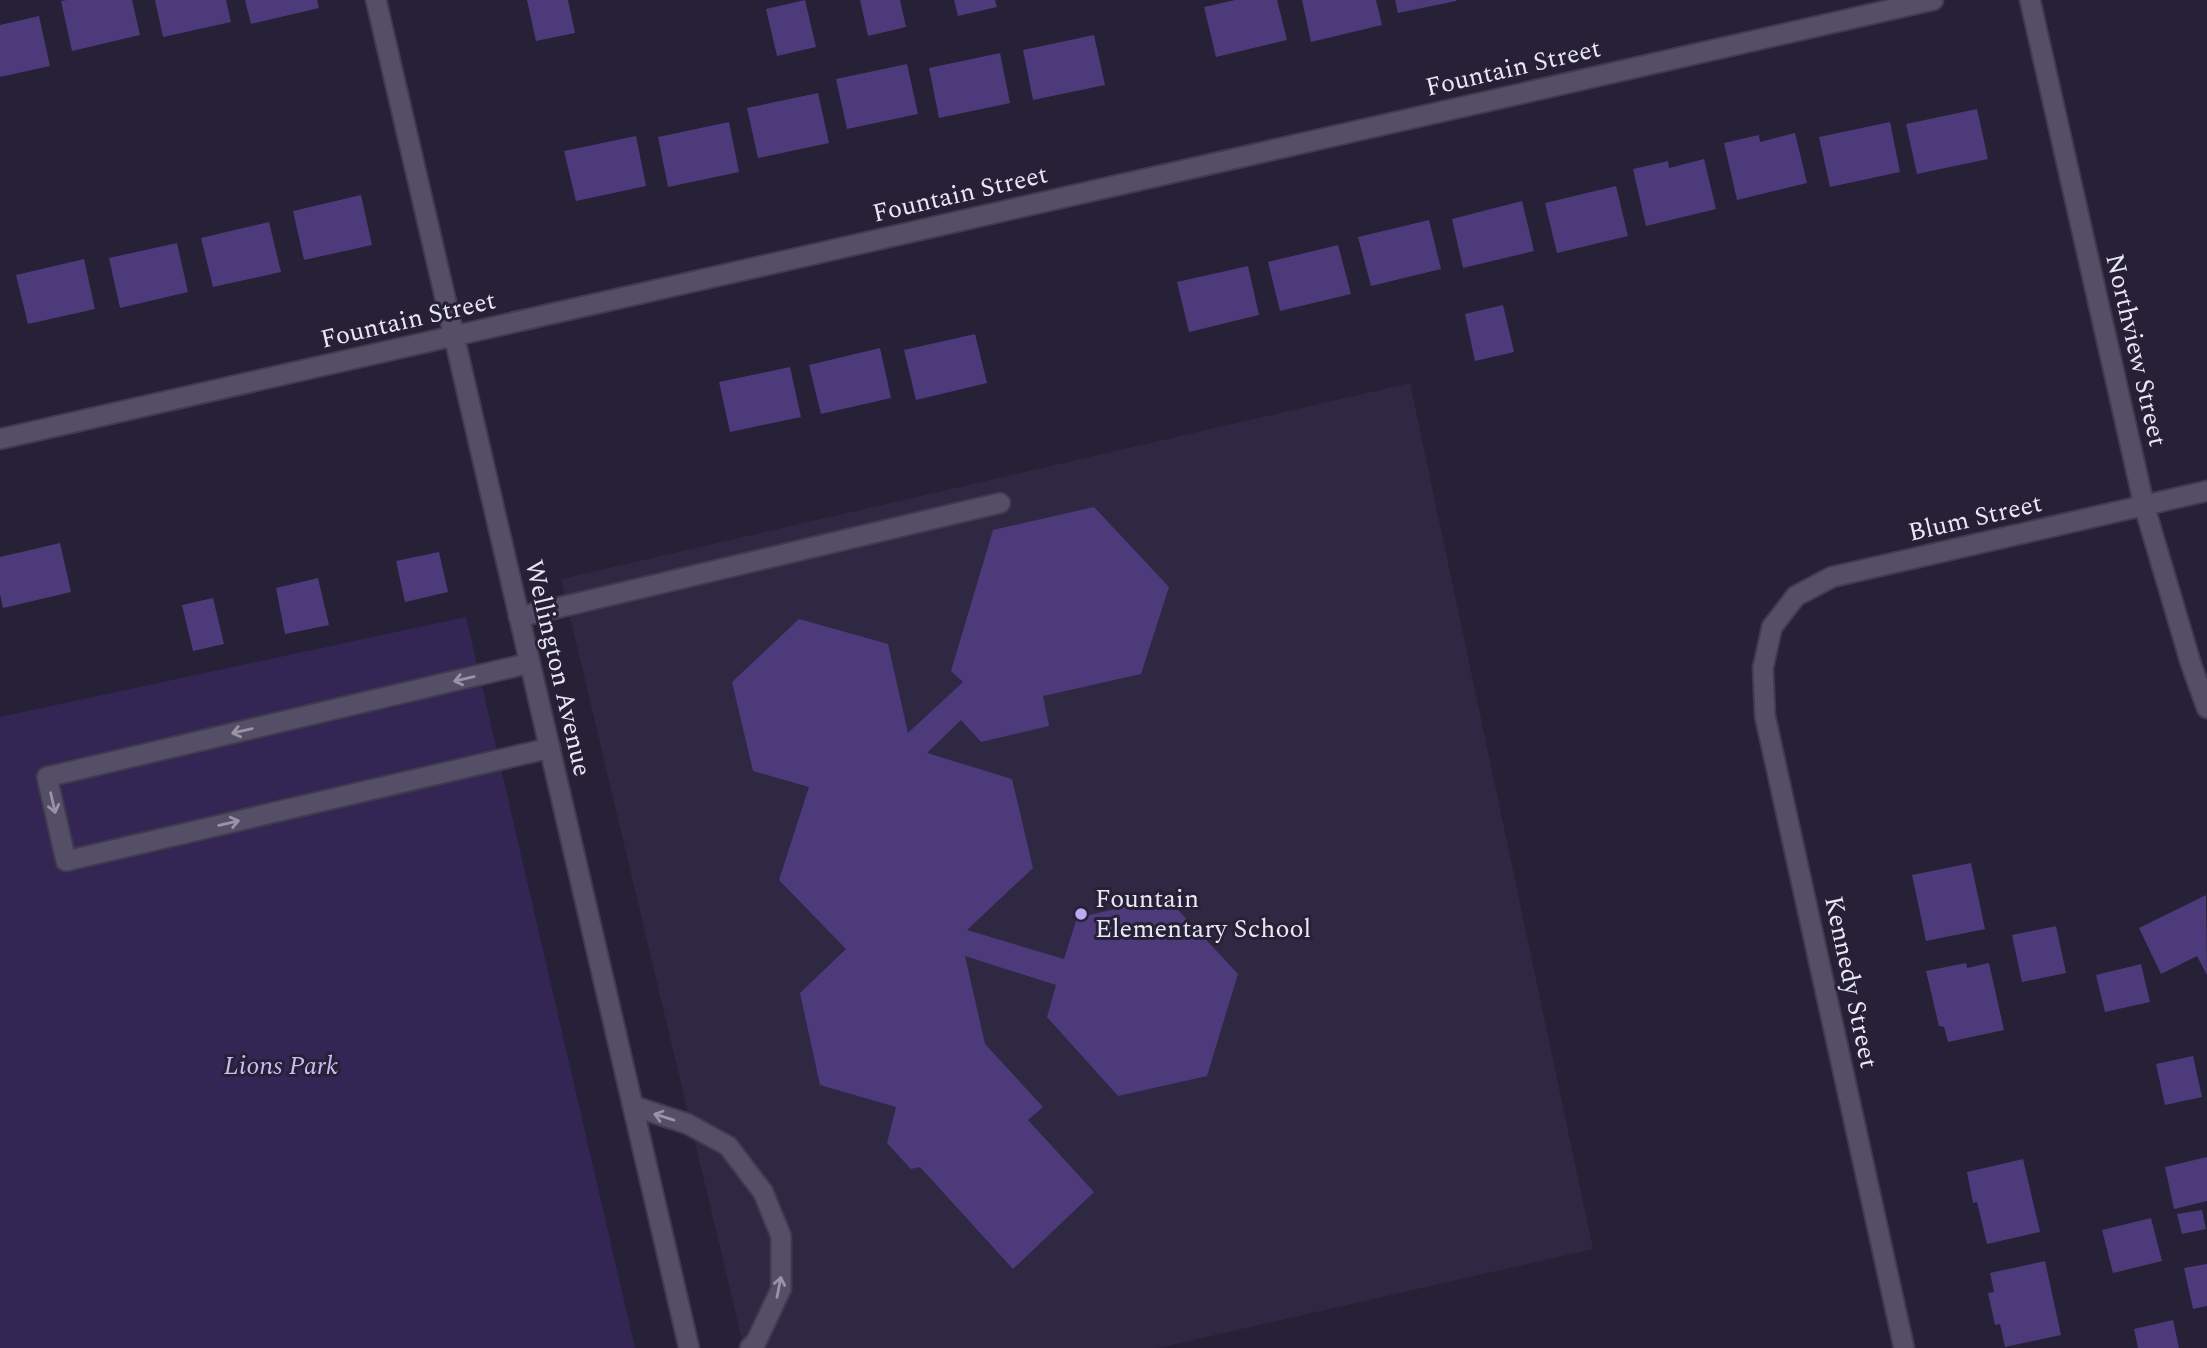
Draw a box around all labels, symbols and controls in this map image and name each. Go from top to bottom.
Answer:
street label: Fountain Street [1421,28,1605,108]
street label: Fountain Street [868,154,1052,234]
street label: Northview Street [2094,250,2178,450]
street label: Fountain Street [316,280,500,360]
street label: Blum Street [1904,483,2046,553]
street label: Wellington Avenue [514,556,602,780]
one-way arrow [453,673,476,686]
one-way arrow [232,725,254,738]
one-way arrow [46,791,60,814]
one-way arrow [217,816,240,829]
place label: Fountain Elementary School [1095,879,1311,949]
street label: Kennedy Street [1813,892,1889,1072]
marker: Fountain Elementary School [1073,906,1089,922]
park label: Lions Park [224,1046,338,1086]
one-way arrow [654,1109,676,1122]
one-way arrow [772,1276,786,1299]

